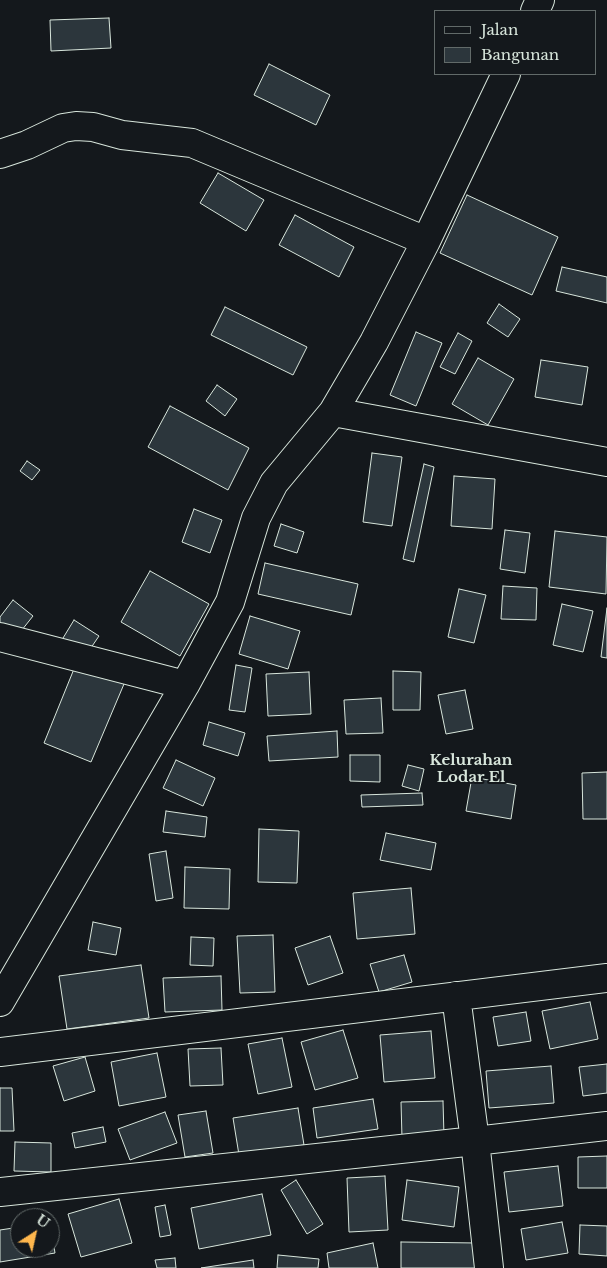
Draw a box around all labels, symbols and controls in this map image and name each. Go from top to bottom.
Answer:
legend [434,10,597,75]
text: Jalan [481,20,518,39]
text: Bangunan [481,45,559,64]
district label: Kelurahan Lodar El [429,752,513,787]
north arrow [10,1208,60,1258]
text: U [33,1211,53,1232]

